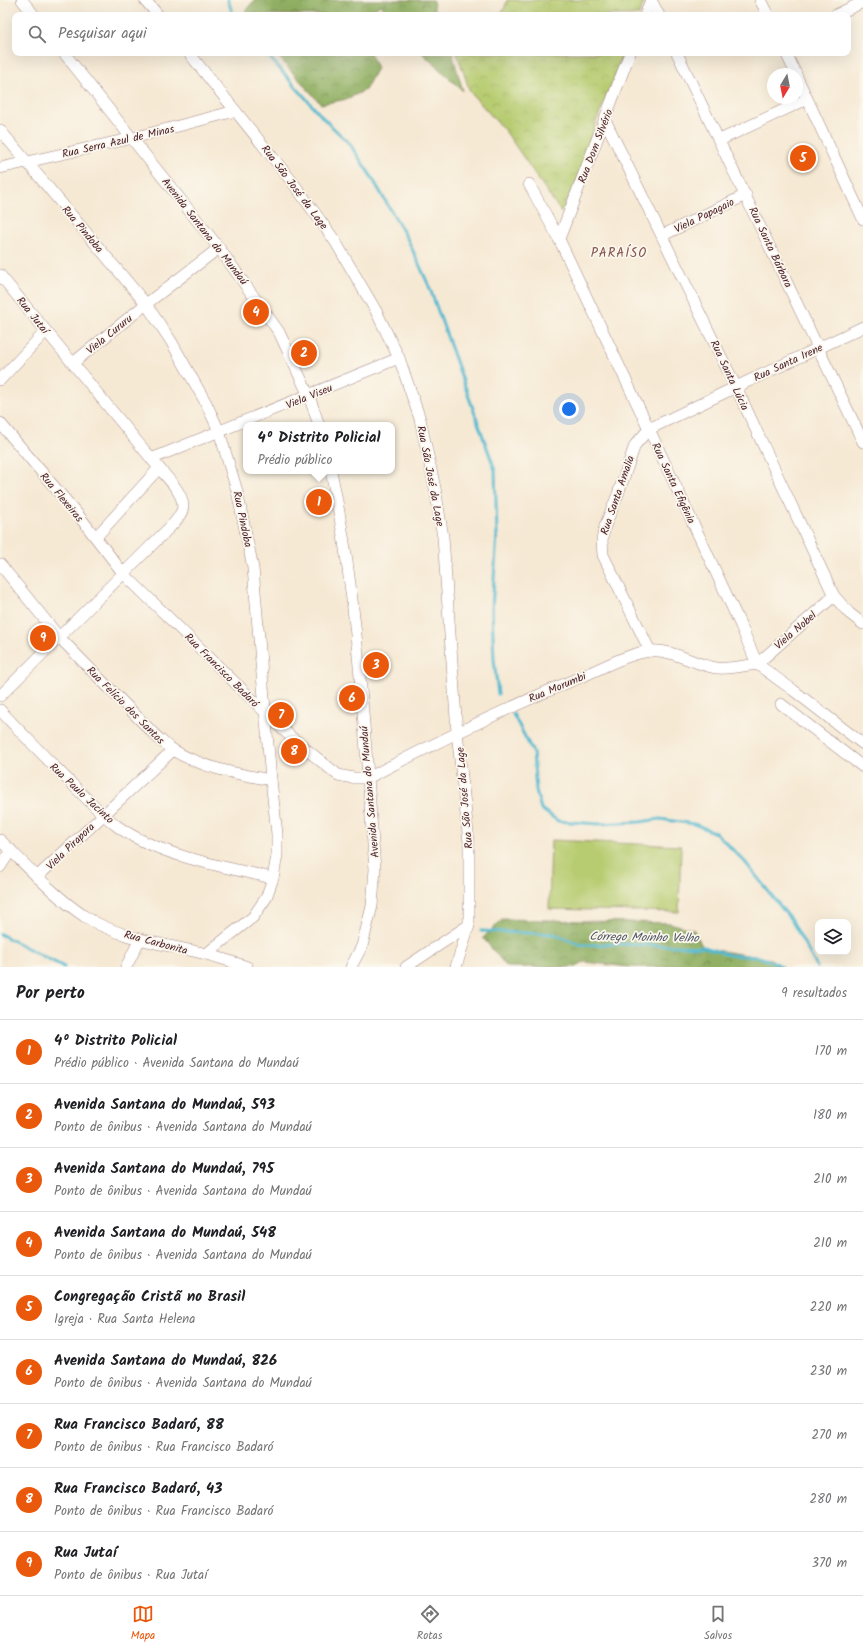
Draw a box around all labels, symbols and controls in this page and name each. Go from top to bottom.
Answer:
search box [12,12,851,56]
text: Pesquisar aqui [58,22,147,46]
icon: search [26,23,48,45]
north arrow [767,68,803,104]
street label: Rua Dom Silvério [573,107,618,186]
street label: Rua Serra Azul de Minas [60,120,176,164]
street label: Rua São José da Lage [256,141,332,234]
pin: 5 [790,143,816,173]
street label: Avenida Santana do Mundaú [156,174,252,290]
street label: Viela Papagaio [671,194,738,238]
street label: Rua Pindoba [57,202,107,257]
street label: Rua Santa Bárbara [743,204,797,291]
district label: PARAÍSO [591,243,647,264]
street label: Rua Jutaí [11,293,54,340]
pin: 4 [243,297,269,327]
street label: Viela Cururu [82,310,137,359]
street label: Rua Santa Lúcia [705,337,753,414]
pin: 2 [291,338,317,368]
street label: Rua Santa Irene [751,339,826,387]
street label: Viela Viseu [283,379,336,414]
your location [559,399,579,419]
popup [243,422,395,474]
street label: Rua São José da Lage [411,424,449,528]
text: 4º Distrito Policial [258,426,380,450]
street label: Rua Santa Efigênia [646,440,700,527]
text: Prédio público [258,450,332,471]
street label: Rua Santa Amalia [596,453,640,538]
street label: Rua Flexeiras [35,469,88,527]
pin: 1 [306,487,332,517]
street label: Rua Pindoba [227,489,257,549]
street label: Viela Nobel [770,607,821,654]
pin: 9 [30,623,56,653]
street label: Rua Francisco Badaró [180,629,264,713]
pin: 3 [363,650,389,680]
street label: Rua Felício dos Santos [82,662,169,749]
street label: Rua Morumbi [526,668,589,708]
pin: 6 [339,683,365,713]
pin: 7 [268,700,294,730]
street label: Avenida Santana do Mundaú [355,725,385,859]
pin: 8 [281,736,307,766]
street label: Rua São José da Lage [452,746,478,850]
street label: Rua Paulo Jacinto [45,759,118,829]
street label: Viela Pirapora [42,819,99,875]
map controls [815,919,851,955]
button: layers [815,919,851,955]
street label: Rua Carbonita [122,926,190,960]
water label: Córrego Moinho Velho [589,927,700,948]
text: Por perto [16,980,85,1007]
text: 9 resultados [781,983,847,1004]
text: 4º Distrito Policial [54,1029,177,1053]
text: 1 [27,1041,31,1062]
text: 170 m [815,1041,847,1062]
text: Prédio público · Avenida Santana do Mundaú [54,1053,299,1074]
text: Avenida Santana do Mundaú, 593 [54,1093,275,1117]
text: 2 [25,1105,33,1126]
text: 180 m [813,1105,847,1126]
text: Ponto de ônibus · Avenida Santana do Mundaú [54,1117,312,1138]
text: Avenida Santana do Mundaú, 795 [54,1157,274,1181]
text: 3 [25,1169,33,1190]
text: 210 m [813,1169,847,1190]
text: Ponto de ônibus · Avenida Santana do Mundaú [54,1181,312,1202]
text: Avenida Santana do Mundaú, 548 [54,1221,276,1245]
text: 4 [25,1233,33,1254]
text: 210 m [813,1233,847,1254]
text: Ponto de ônibus · Avenida Santana do Mundaú [54,1245,312,1266]
text: Congregação Cristã no Brasil [54,1285,245,1309]
text: 5 [26,1297,32,1318]
text: 220 m [810,1297,847,1318]
text: Igreja · Rua Santa Helena [54,1309,195,1330]
text: Avenida Santana do Mundaú, 826 [54,1349,277,1373]
text: 6 [25,1361,33,1382]
text: 230 m [810,1361,847,1382]
text: Ponto de ônibus · Avenida Santana do Mundaú [54,1373,312,1394]
text: Rua Francisco Badaró, 88 [54,1413,224,1437]
text: 7 [26,1425,32,1446]
text: 270 m [811,1425,847,1446]
text: Ponto de ônibus · Rua Francisco Badaró [54,1437,273,1458]
text: Rua Francisco Badaró, 43 [54,1477,222,1501]
text: 8 [25,1489,33,1510]
text: 280 m [810,1489,847,1510]
text: Ponto de ônibus · Rua Francisco Badaró [54,1501,273,1522]
text: Rua Jutaí [54,1541,117,1565]
text: 9 [26,1553,32,1574]
text: 370 m [812,1553,847,1574]
text: Ponto de ônibus · Rua Jutaí [54,1565,207,1586]
tab: Mapa [131,1603,155,1645]
tab: Rotas [417,1603,442,1645]
tab: Salvos [704,1603,732,1645]

